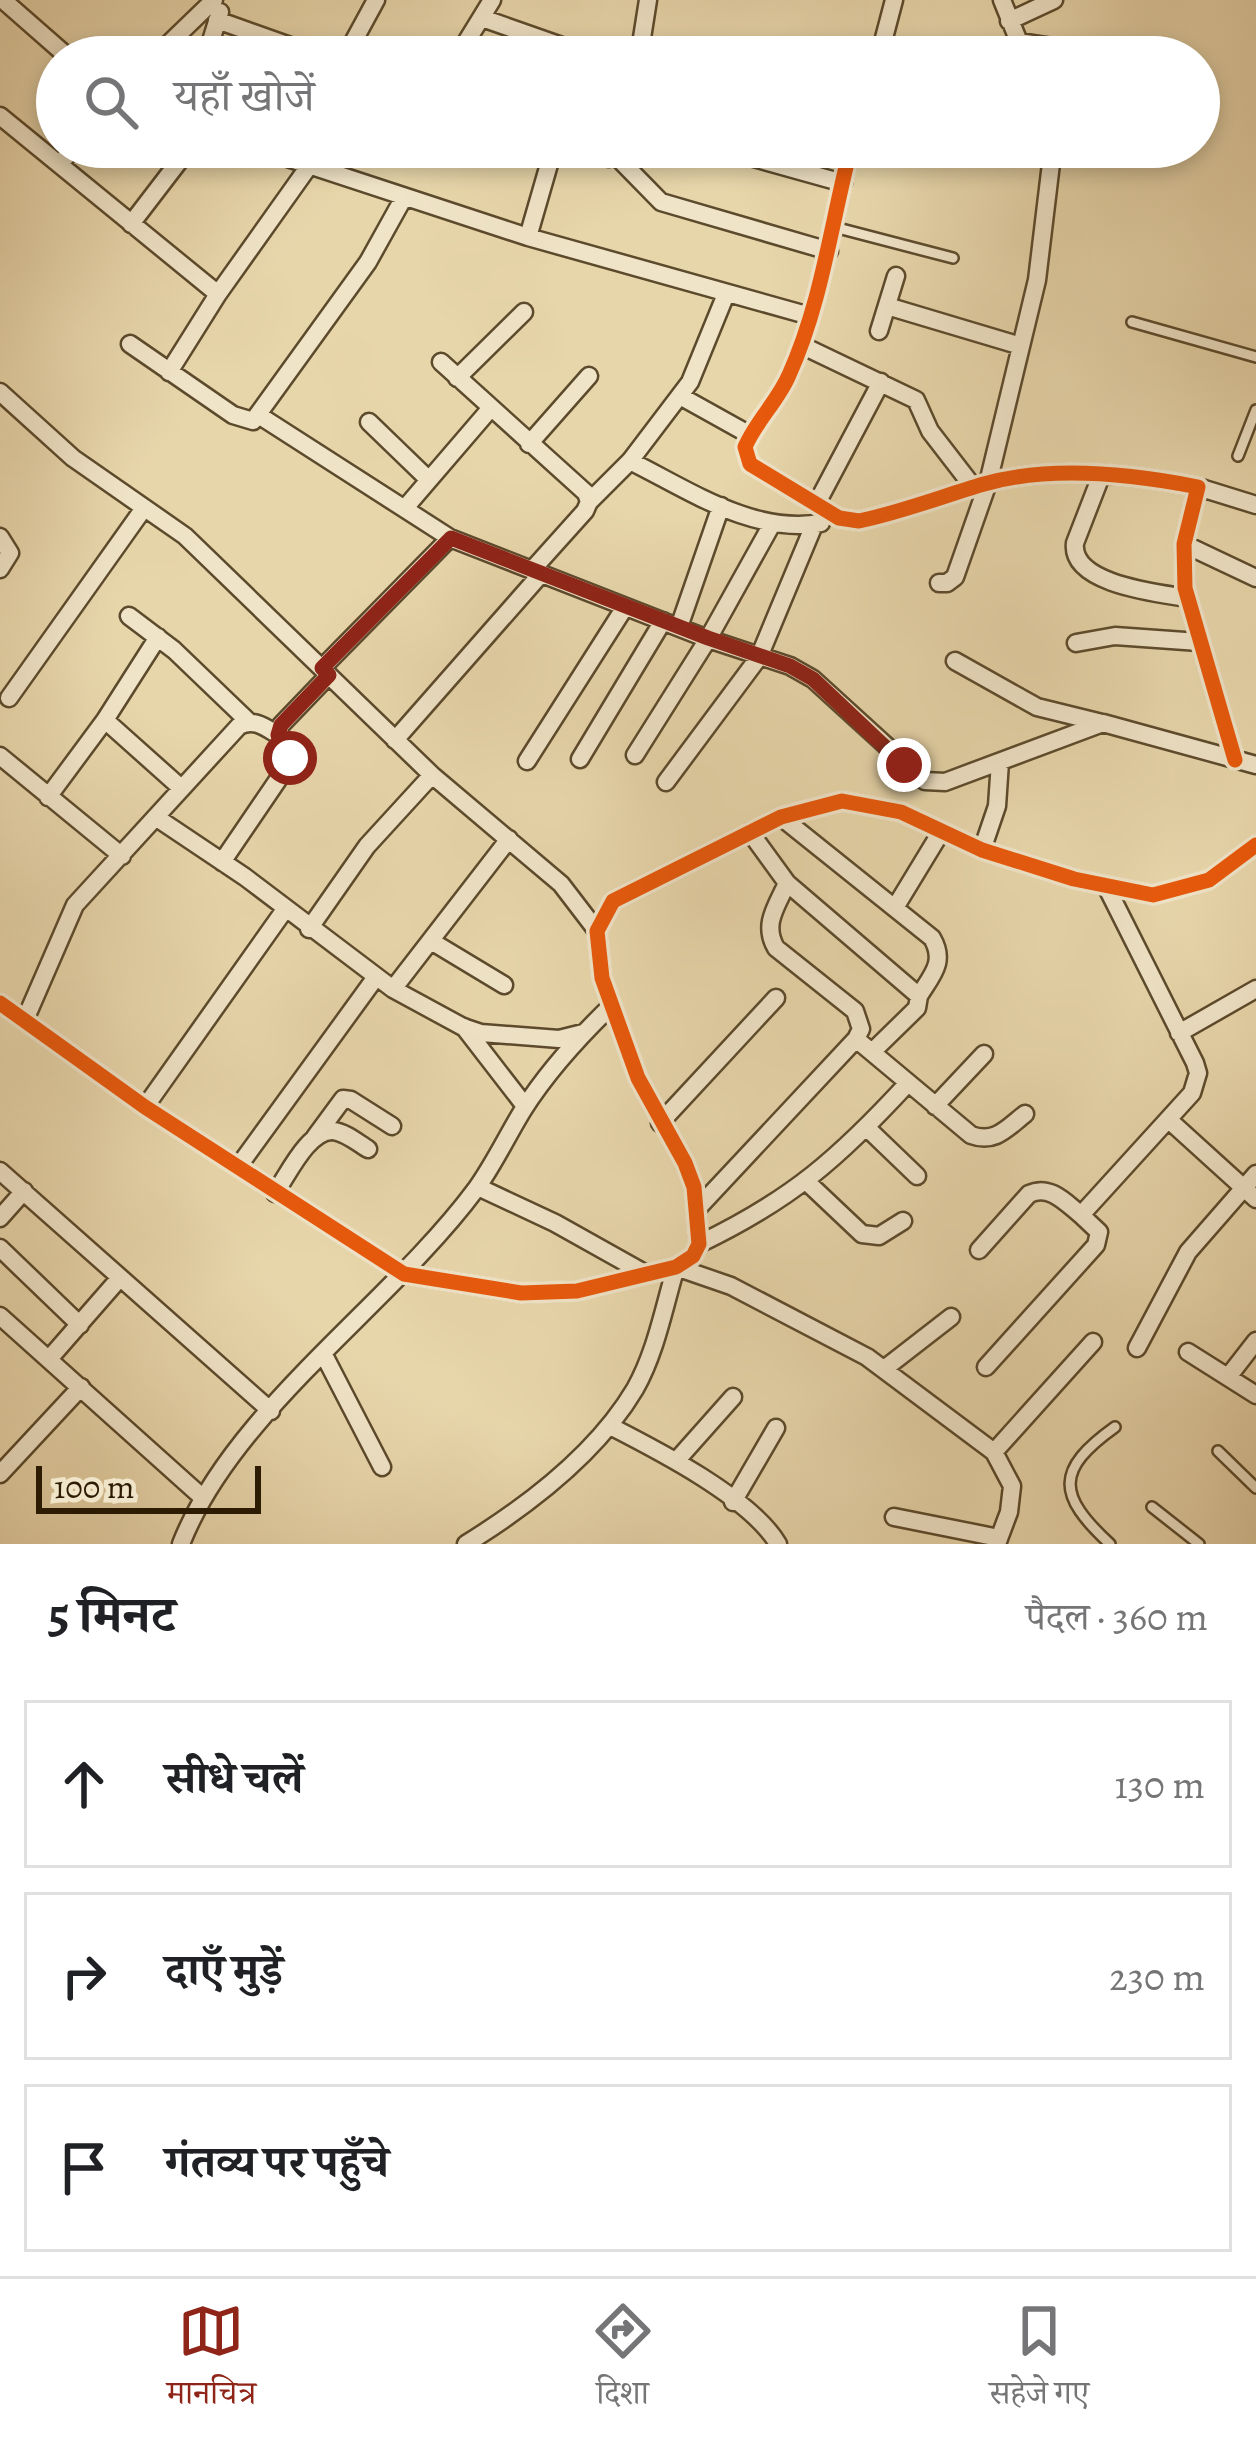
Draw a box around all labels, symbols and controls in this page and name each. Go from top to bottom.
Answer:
search box [36,36,1220,168]
text: यहाँ खोजें [174,65,315,127]
icon: search [78,69,144,135]
route start [263,731,317,785]
route end [877,738,931,792]
scale bar [36,1460,261,1513]
text: 100 m [54,1464,134,1509]
text: 5 मिनट [48,1580,175,1650]
text: पैदल · 360 m [1026,1590,1208,1643]
text: सीधे चलें [165,1747,303,1809]
icon: ahead [51,1751,117,1817]
text: 130 m [1114,1758,1205,1811]
text: दाएँ मुड़ें [165,1939,283,2001]
icon: right [51,1943,117,2009]
text: 230 m [1109,1950,1205,2003]
text: गंतव्य पर पहुँचे [165,2131,389,2193]
icon: arrive [51,2135,117,2201]
tab: मानचित्र [167,2298,256,2425]
tab: दिशा [590,2298,656,2425]
tab: सहेजे गए [989,2298,1089,2425]

